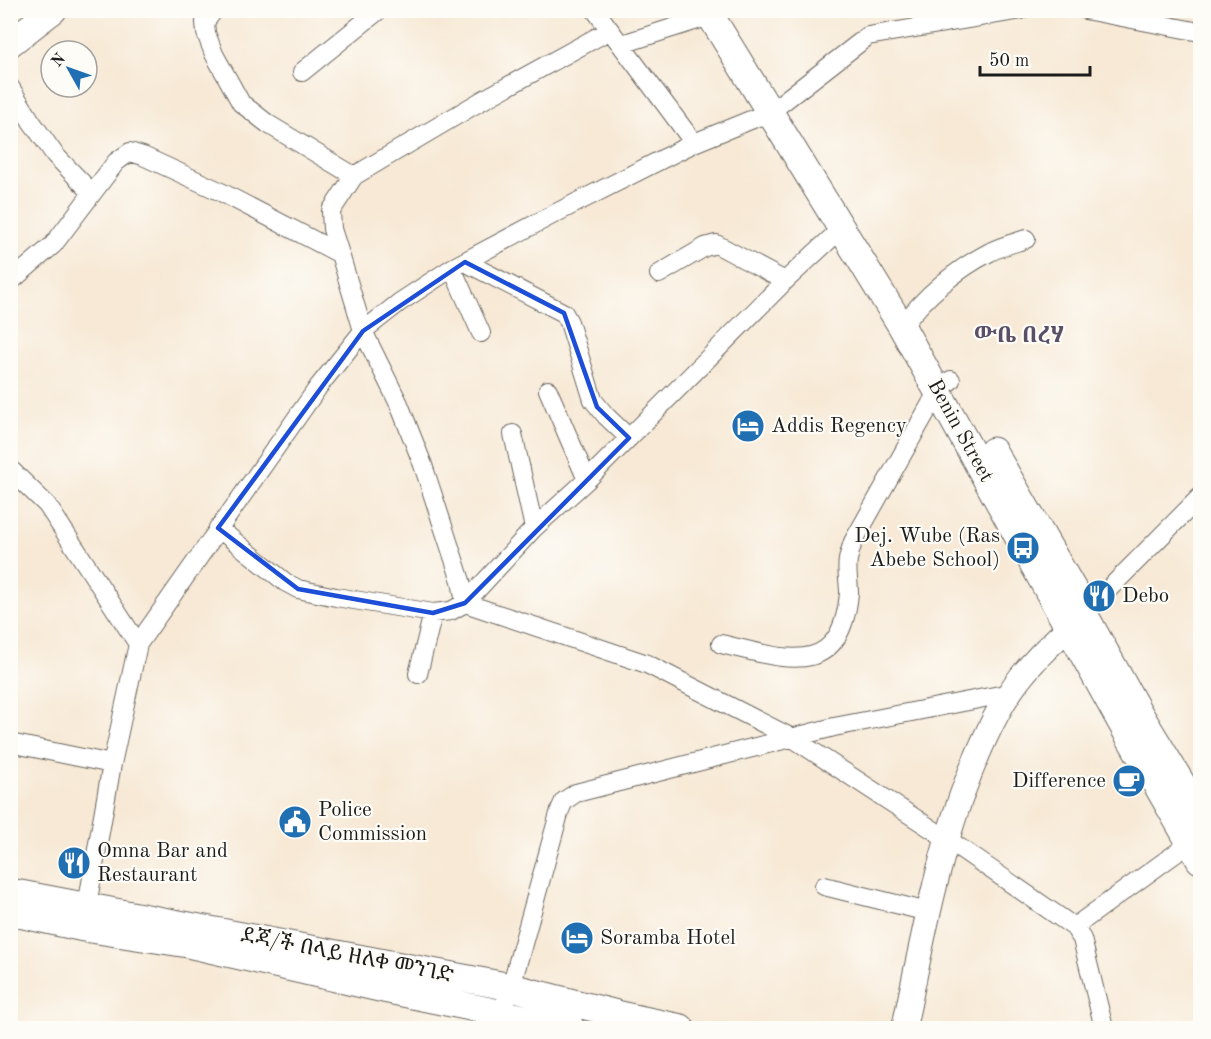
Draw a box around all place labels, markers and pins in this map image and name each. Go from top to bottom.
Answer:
hotel icon: Addis Regency [730,408,766,444]
place label: Addis Regency [771,416,907,437]
place label: Dej. Wube (Ras Abebe School) [854,526,1000,571]
bus stop icon: Dej. Wube (Ras Abebe School) [1005,530,1041,566]
restaurant icon: Debo [1081,578,1117,614]
place label: Debo [1122,586,1169,607]
cafe icon: Difference [1111,763,1147,799]
place label: Difference [1012,771,1106,792]
place label: Police Commission [318,800,427,845]
public building icon: Police Commission [277,804,313,840]
place label: Omna Bar and Restaurant [97,841,228,886]
restaurant icon: Omna Bar and Restaurant [56,845,92,881]
hotel icon: Soramba Hotel [559,920,595,956]
place label: Soramba Hotel [600,928,736,949]

